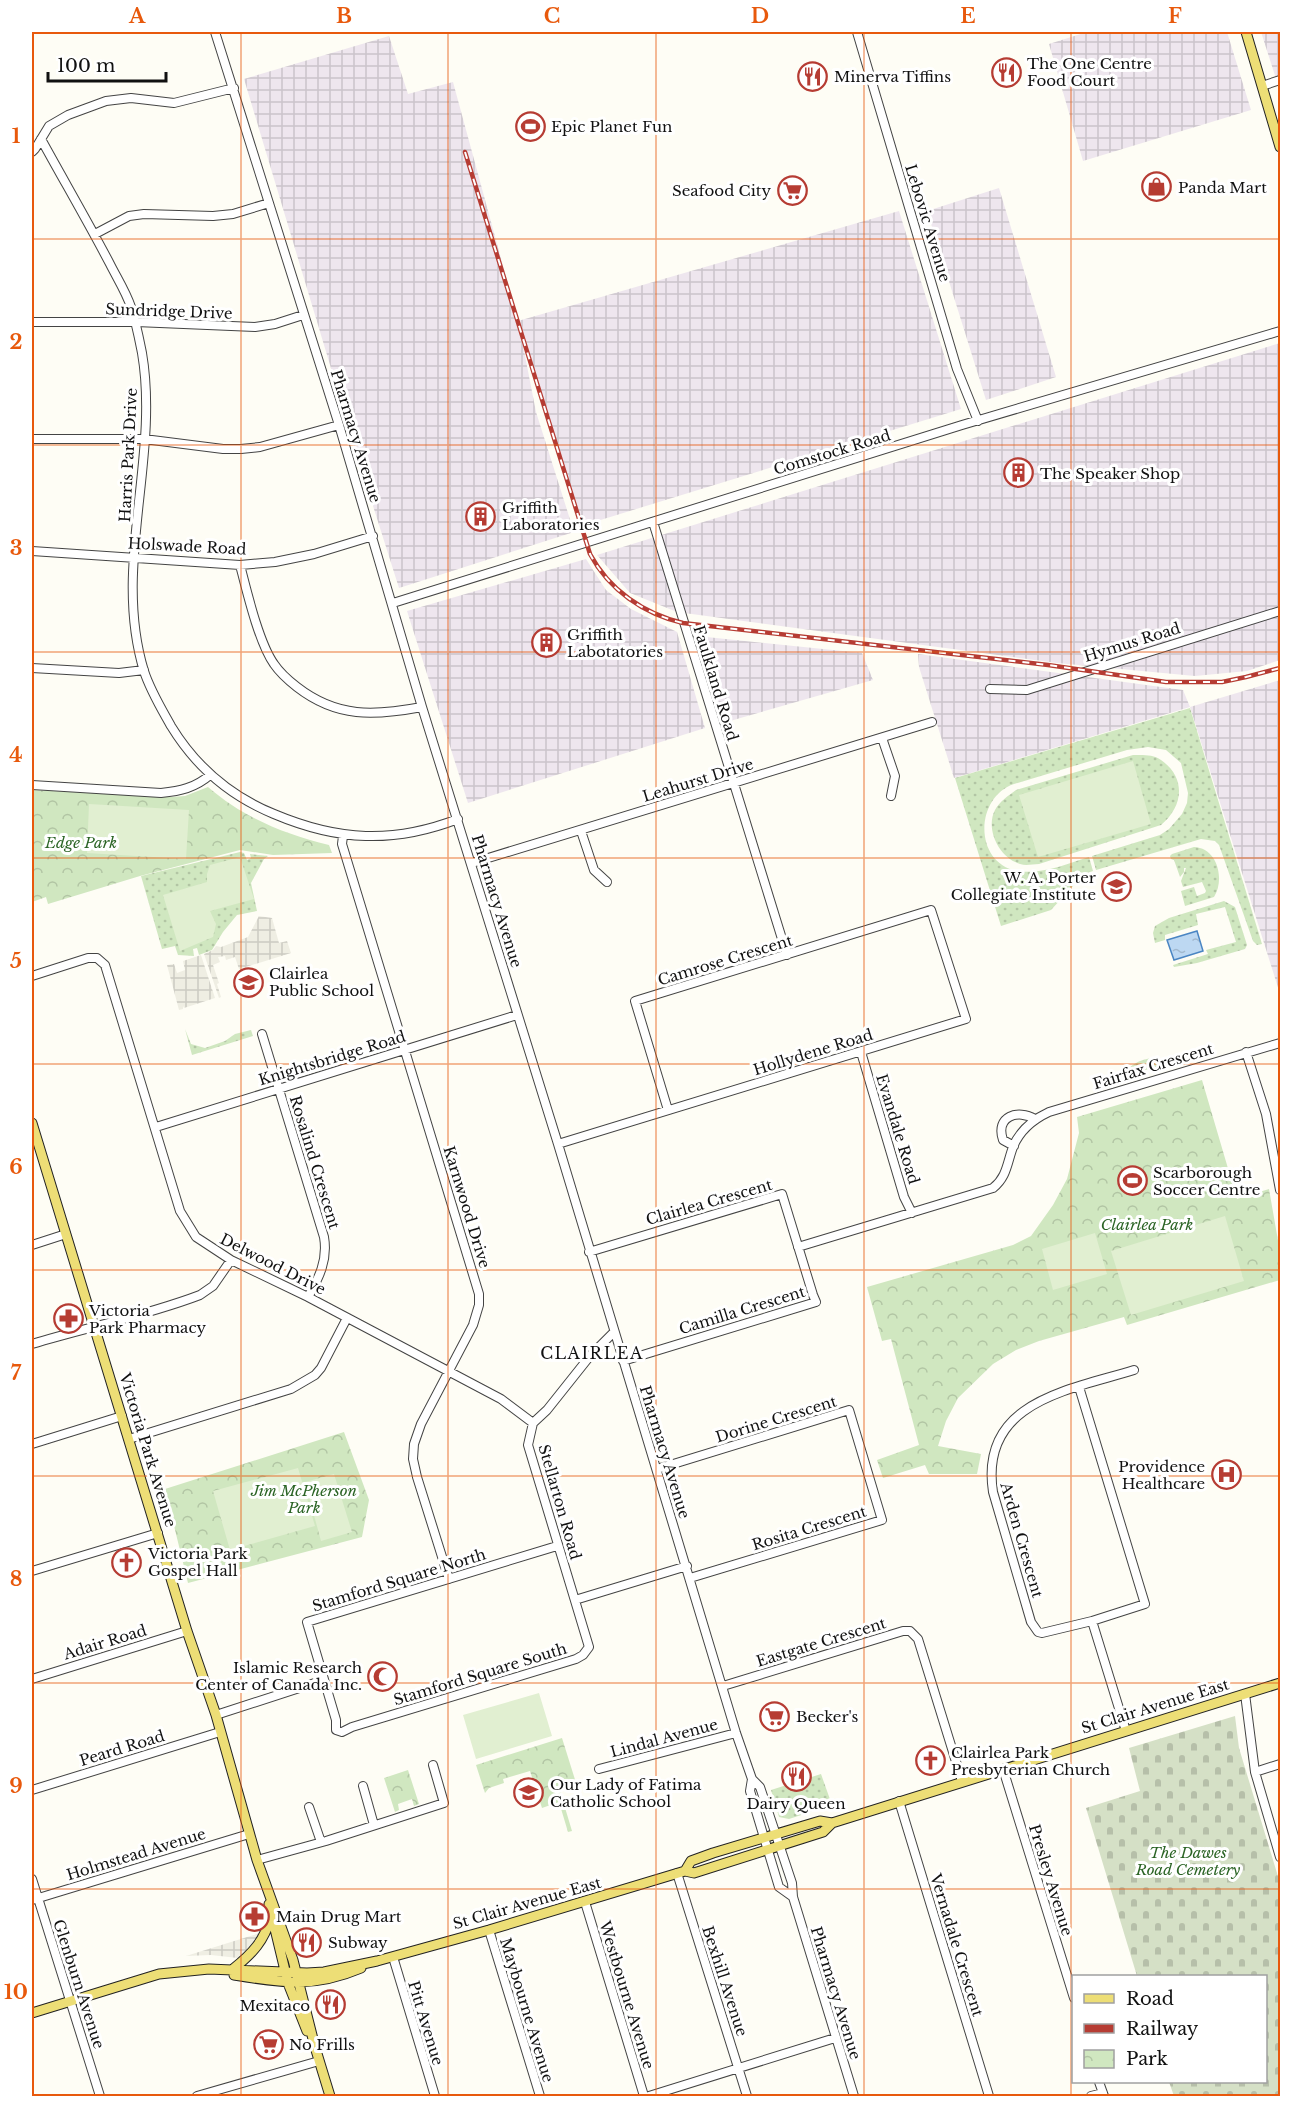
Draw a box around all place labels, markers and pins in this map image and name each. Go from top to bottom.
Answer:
place label: The One Centre Food Court [1027,54,1152,90]
restaurant icon: The One Centre Food Court [990,56,1022,88]
restaurant icon: Minerva Tiffins [797,60,829,92]
place label: Minerva Tiffins [834,67,951,86]
sports icon: Epic Planet Fun [514,110,546,142]
place label: Epic Planet Fun [551,117,672,136]
shop icon: Panda Mart [1141,171,1173,203]
supermarket icon: Seafood City [776,174,808,206]
place label: Panda Mart [1178,178,1267,197]
place label: Seafood City [672,181,771,200]
building icon: The Speaker Shop [1003,457,1035,489]
place label: The Speaker Shop [1040,464,1180,483]
place label: Griffith Laboratories [502,498,600,534]
building icon: Griffith Laboratories [465,500,497,532]
place label: Griffith Labotatories [567,625,663,661]
building icon: Griffith Labotatories [530,627,562,659]
place label: W. A. Porter Collegiate Institute [951,868,1097,904]
school or university icon: W. A. Porter Collegiate Institute [1101,870,1133,902]
place label: Clairlea Public School [269,964,374,1000]
school or university icon: Clairlea Public School [232,966,264,998]
place label: Scarborough Soccer Centre [1153,1163,1260,1199]
sports icon: Scarborough Soccer Centre [1116,1165,1148,1197]
place label: Victoria Park Pharmacy [88,1301,206,1337]
pharmacy icon: Victoria Park Pharmacy [52,1303,84,1335]
place label: Providence Healthcare [1118,1457,1205,1493]
hospital icon: Providence Healthcare [1210,1459,1242,1491]
place label: Victoria Park Gospel Hall [147,1544,249,1580]
church icon: Victoria Park Gospel Hall [111,1546,143,1578]
place label: Islamic Research Center of Canada Inc. [195,1658,362,1694]
mosque icon: Islamic Research Center of Canada Inc. [367,1660,399,1692]
supermarket icon: Becker's [759,1700,791,1732]
place label: Becker's [796,1707,859,1726]
place label: Clairlea Park Presbyterian Church [951,1743,1110,1779]
church icon: Clairlea Park Presbyterian Church [914,1745,946,1777]
restaurant icon: Dairy Queen [780,1760,812,1792]
place label: Our Lady of Fatima Catholic School [550,1775,702,1811]
school or university icon: Our Lady of Fatima Catholic School [513,1777,545,1809]
place label: Dairy Queen [747,1794,845,1813]
pharmacy icon: Main Drug Mart [239,1900,271,1932]
place label: Main Drug Mart [276,1907,402,1926]
restaurant icon: Subway [291,1926,323,1958]
place label: Subway [328,1933,388,1952]
restaurant icon: Mexitaco [315,1989,347,2021]
place label: Mexitaco [239,1996,310,2015]
supermarket icon: No Frills [252,2028,284,2060]
place label: No Frills [289,2035,355,2054]

